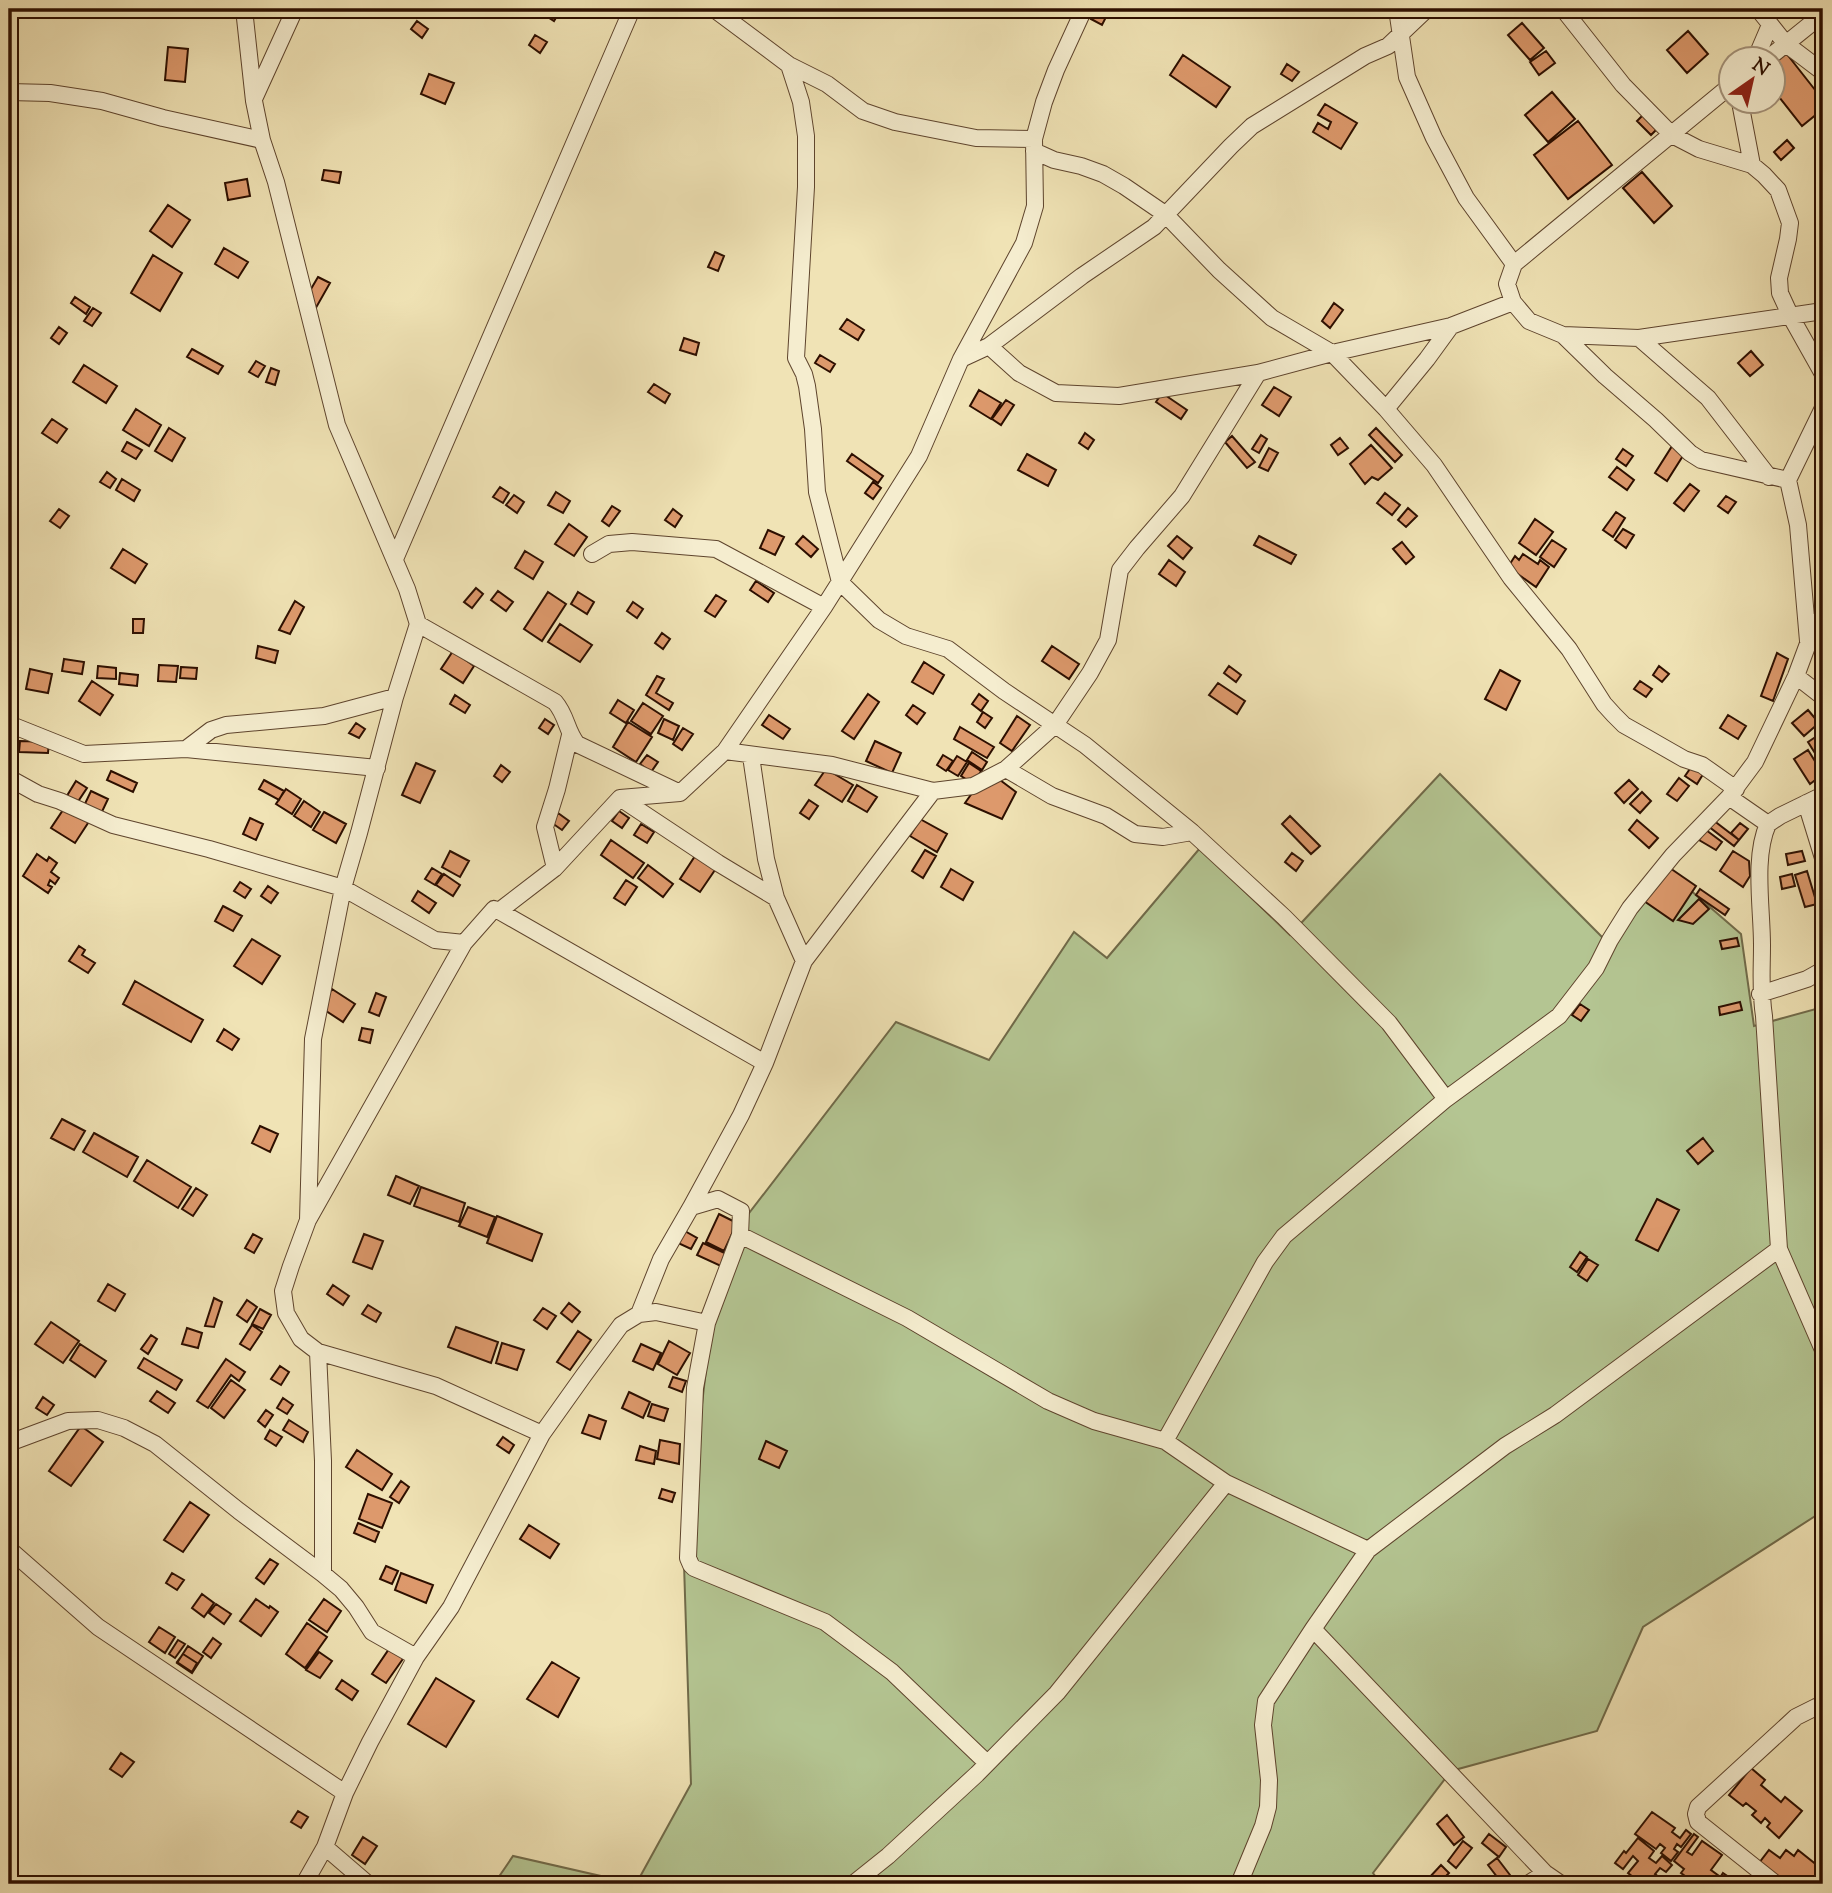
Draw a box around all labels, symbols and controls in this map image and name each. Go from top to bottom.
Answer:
north arrow [1716,46,1786,116]
text: N [1746,53,1774,83]

